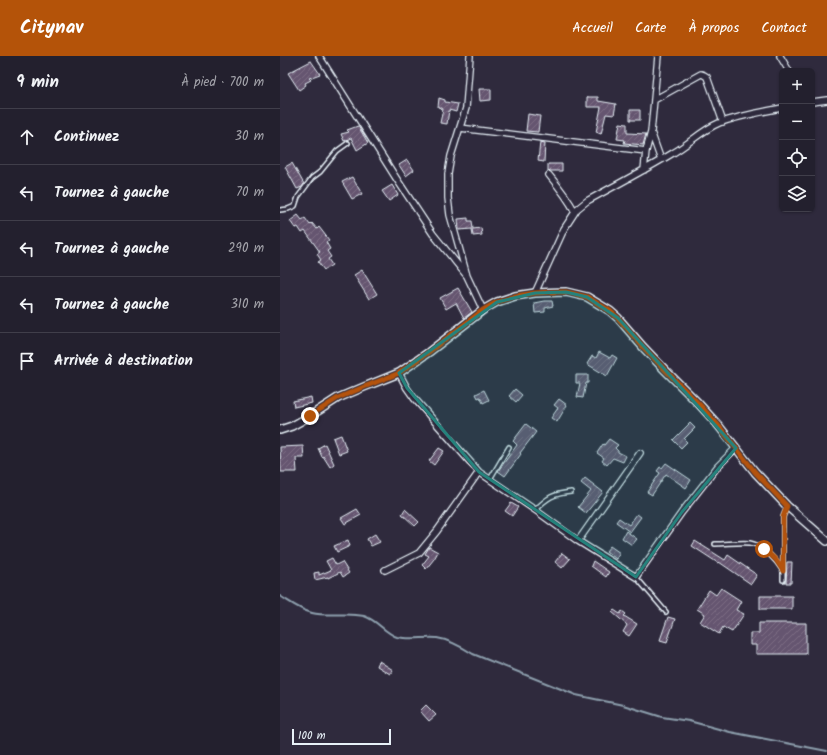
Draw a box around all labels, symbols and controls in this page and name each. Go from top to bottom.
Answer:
text: Citynav [20,13,83,43]
text: Accueil [572,17,613,39]
text: Carte [635,17,666,39]
text: À propos [688,17,739,39]
text: Contact [761,17,807,39]
map controls [779,68,815,212]
button: + [779,68,815,104]
text: 9 min [16,69,59,96]
text: À pied · 700 m [181,72,264,93]
button: − [779,104,815,140]
text: Continuez [54,125,119,149]
icon: ahead [16,126,38,148]
text: 30 m [235,126,264,147]
button: locate [779,140,815,176]
button: layers [779,176,815,212]
text: Tournez à gauche [54,181,169,205]
icon: left [16,182,38,204]
text: 70 m [236,182,264,203]
text: Tournez à gauche [54,237,169,261]
icon: left [16,238,38,260]
text: 290 m [228,238,264,259]
text: Tournez à gauche [54,293,169,317]
icon: left [16,294,38,316]
text: 310 m [230,294,264,315]
text: Arrivée à destination [54,349,193,373]
icon: arrive [16,350,38,372]
route end [301,407,319,425]
route start [755,540,773,558]
scale bar [292,727,391,746]
text: 100 m [298,727,326,745]

